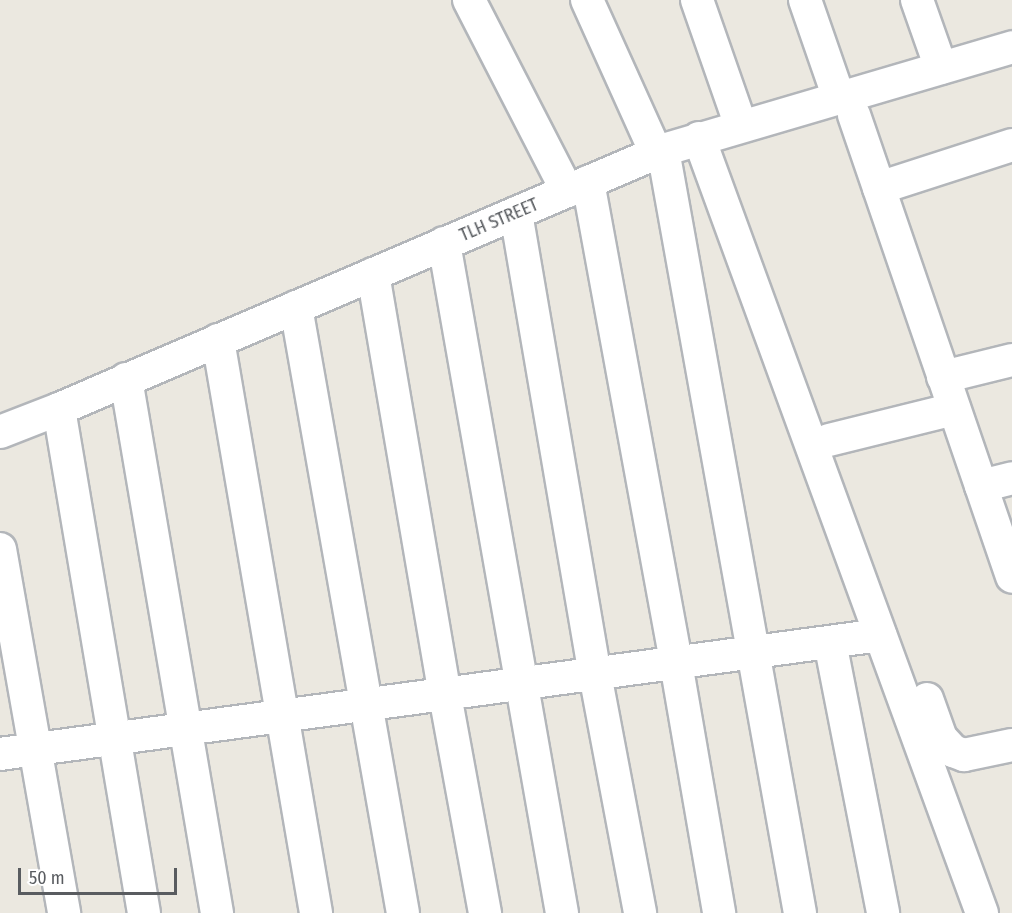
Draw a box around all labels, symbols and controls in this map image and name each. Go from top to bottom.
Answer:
street label: TLH STREET [456,194,542,246]
scale bar [21,856,180,894]
text: 50 m [29,867,65,889]

